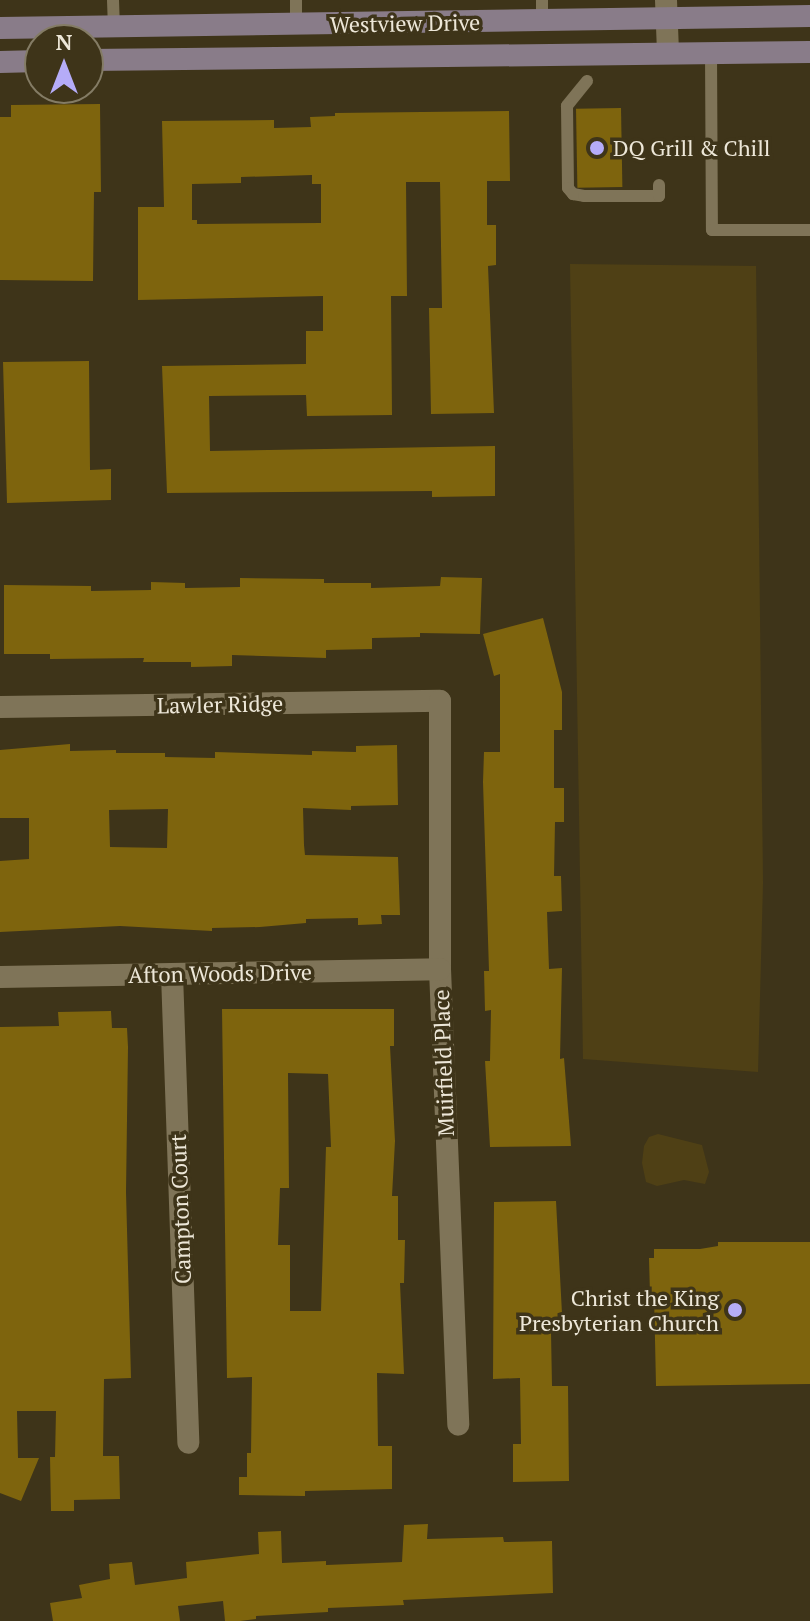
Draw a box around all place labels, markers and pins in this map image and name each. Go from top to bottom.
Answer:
place label: DQ Grill & Chill [613,135,770,161]
marker: DQ Grill & Chill [588,139,606,157]
place label: Christ the King Presbyterian Church [519,1284,719,1336]
marker: Christ the King Presbyterian Church [726,1301,744,1319]

